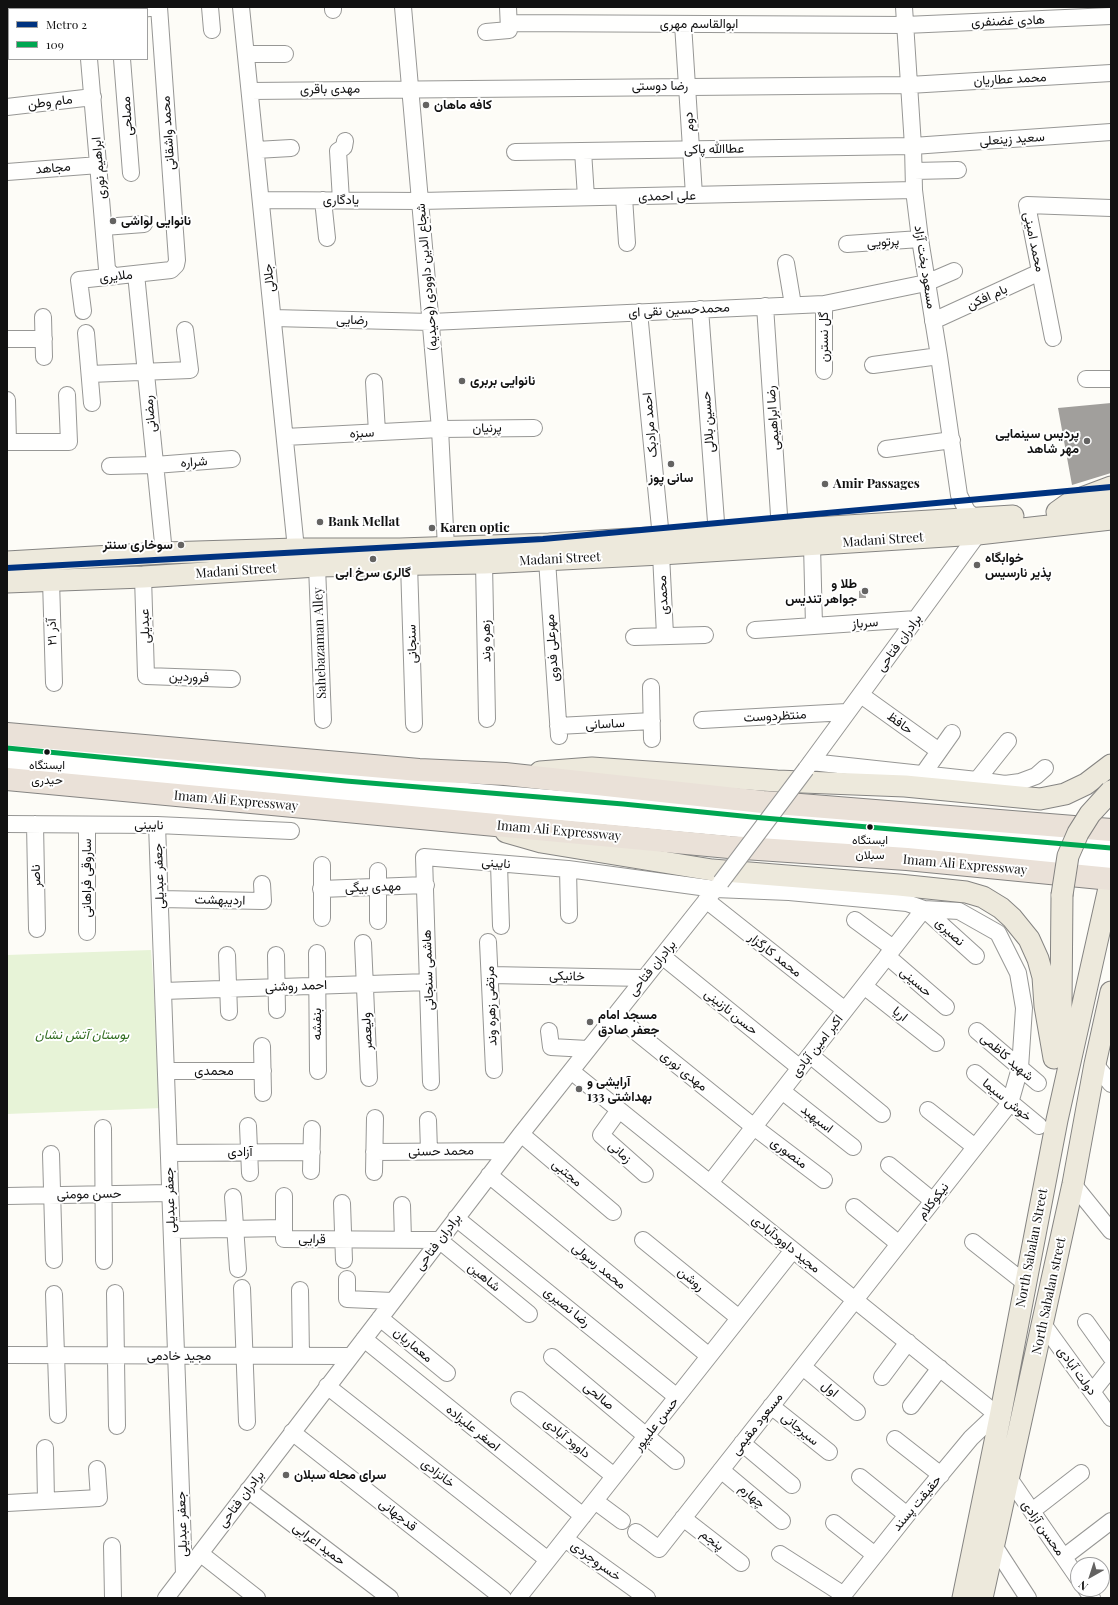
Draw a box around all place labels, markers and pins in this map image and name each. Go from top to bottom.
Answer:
place label: کافه ماهان [434,97,492,113]
marker: کافه ماهان [421,100,431,110]
place label: نانوایی لواشی [121,213,191,229]
marker: نانوایی لواشی [108,216,118,226]
place label: نانوایی بربری [470,373,535,389]
marker: نانوایی بربری [457,376,467,386]
place label: پردیس سینمایی مهر شاهد [995,426,1079,457]
marker: پردیس سینمایی مهر شاهد [1082,436,1092,446]
marker: سانی پوز [666,459,676,469]
place label: سانی پوز [649,470,693,486]
place label: Amir Passages [833,476,920,492]
marker: Amir Passages [820,479,830,489]
place label: Bank Mellat [328,514,400,530]
marker: Bank Mellat [315,517,325,527]
place label: Karen optic [440,520,510,536]
marker: Karen optic [427,523,437,533]
place label: سوخاری سنتر [103,537,173,553]
marker: سوخاری سنتر [176,540,186,550]
place label: خوابگاه پذیر نارسیس [985,550,1051,581]
marker: گالری سرخ ابی [368,554,378,564]
marker: خوابگاه پذیر نارسیس [972,560,982,570]
place label: گالری سرخ ابی [335,565,411,581]
place label: طلا و جواهر تندیس [785,576,857,607]
marker: طلا و جواهر تندیس [860,586,870,596]
marker: ایستگاه حیدری [42,747,52,757]
place label: ایستگاه حیدری [29,758,65,786]
marker: ایستگاه سبلان [865,822,875,832]
place label: ایستگاه سبلان [852,833,888,861]
place label: مسجد امام جعفر صادق [598,1007,659,1038]
marker: مسجد امام جعفر صادق [585,1017,595,1027]
place label: آرایشی و بهداشتی 133 [587,1074,652,1105]
marker: آرایشی و بهداشتی 133 [574,1084,584,1094]
place label: سرای محله سبلان [294,1467,386,1483]
marker: سرای محله سبلان [281,1470,291,1480]

